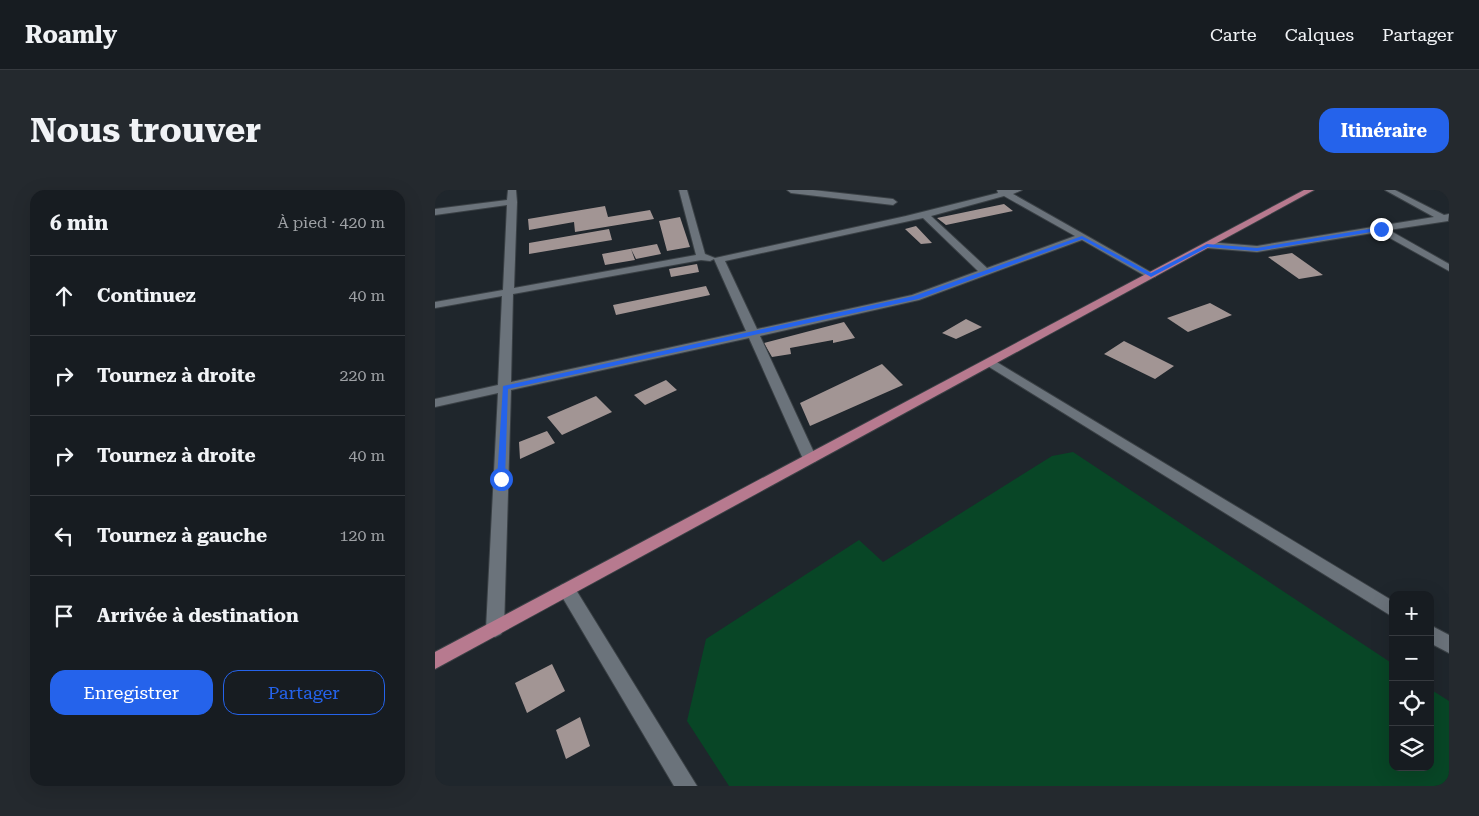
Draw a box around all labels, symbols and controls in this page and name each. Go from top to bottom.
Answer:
text: Roamly [25,21,117,49]
text: Carte [1210,24,1257,45]
text: Calques [1285,24,1354,45]
text: Partager [1382,24,1454,45]
button: Itinéraire [1319,108,1449,153]
text: Nous trouver [30,110,261,151]
text: 6 min [50,211,108,235]
text: À pied · 420 m [277,213,385,232]
route end [1370,218,1393,241]
icon: ahead [50,282,78,310]
text: Continuez [97,284,196,307]
text: 40 m [348,286,385,305]
icon: right [50,362,78,390]
text: Tournez à droite [97,364,256,387]
text: 220 m [339,366,385,385]
icon: right [50,442,78,470]
text: Tournez à droite [97,444,256,467]
text: 40 m [348,446,385,465]
route start [490,468,513,491]
icon: left [50,522,78,550]
text: Tournez à gauche [97,524,267,547]
text: 120 m [339,526,385,545]
map controls [1389,591,1434,771]
button: + [1389,591,1434,636]
icon: arrive [50,602,78,630]
text: Arrivée à destination [97,604,299,627]
button: − [1389,636,1434,681]
button: Enregistrer [50,670,213,715]
button: Partager [223,670,385,715]
button: locate [1389,681,1434,726]
button: layers [1389,726,1434,771]

